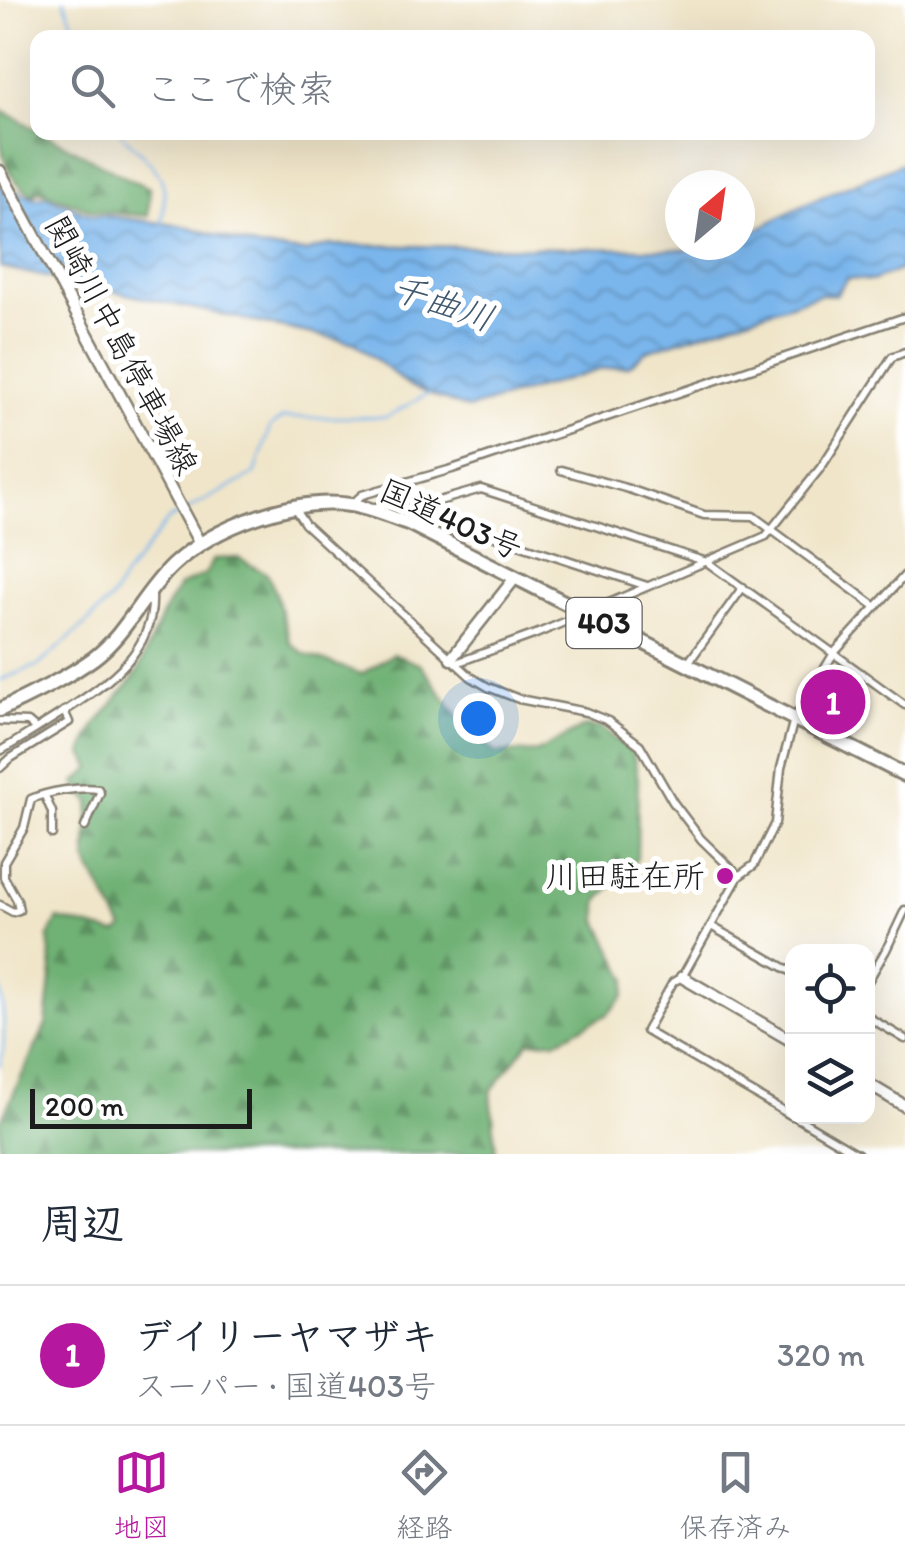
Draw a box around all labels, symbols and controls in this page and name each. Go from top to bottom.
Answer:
search box [30,30,875,140]
icon: search [65,58,120,113]
text: ここで検索 [145,66,335,112]
north arrow [665,170,755,260]
street label: 関崎川中島停車場線 [38,209,206,481]
water label: 千曲川 [387,266,499,340]
street label: 国道403号 [374,471,528,567]
road number: 403 [566,598,642,648]
pin: 1 [800,664,866,740]
your location [453,693,504,744]
place label: 川田駐在所 [545,857,705,895]
marker: 川田駐在所 [714,865,736,887]
map controls [785,944,875,1124]
button: locate [785,944,875,1034]
button: layers [785,1034,875,1124]
scale bar [30,1084,252,1128]
text: 200 m [45,1089,124,1123]
text: 周辺 [40,1198,124,1249]
text: デイリーヤマザキ [135,1313,438,1359]
text: 1 [65,1336,80,1374]
text: 320 m [777,1336,865,1374]
text: スーパー · 国道403号 [135,1367,436,1405]
tab: 地図 [113,1445,170,1545]
tab: 経路 [396,1445,453,1545]
tab: 保存済み [679,1445,792,1545]

